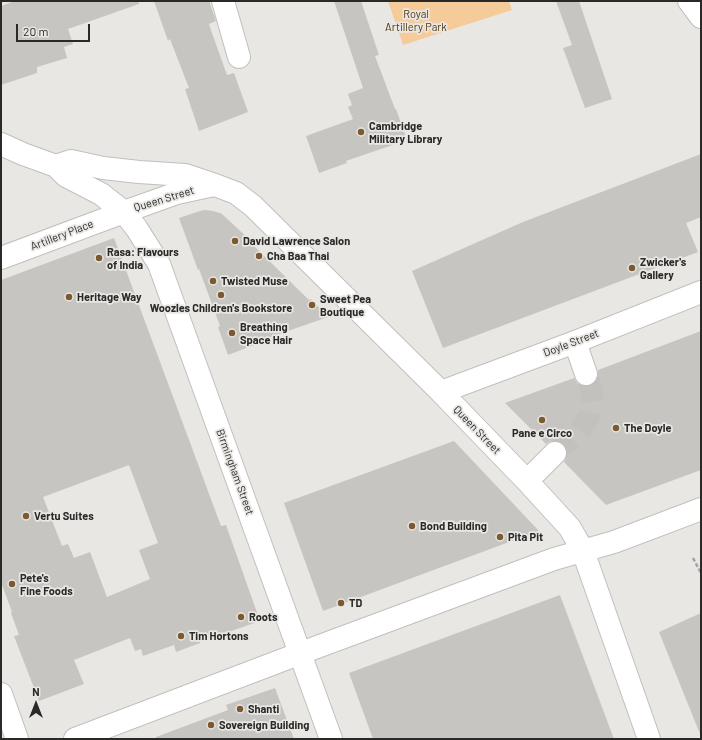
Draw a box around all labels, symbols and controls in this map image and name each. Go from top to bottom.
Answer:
park label: Royal Artillery Park [385,7,447,33]
scale bar [18,16,92,42]
text: 20 m [23,24,49,38]
place label: Cambridge Military Library [369,119,442,145]
marker: Cambridge Military Library [356,127,366,137]
street label: Queen Street [132,184,196,214]
street label: Artillery Place [29,217,95,253]
place label: David Lawrence Salon [243,234,350,248]
marker: David Lawrence Salon [230,236,240,246]
place label: Rasa: Flavours of India [107,245,179,271]
place label: Cha Baa Thai [267,249,329,263]
marker: Cha Baa Thai [254,251,264,261]
marker: Rasa: Flavours of India [94,253,104,263]
place label: Zwicker's Gallery [640,255,686,281]
marker: Zwicker's Gallery [627,263,637,273]
place label: Twisted Muse [221,274,288,288]
marker: Twisted Muse [208,276,218,286]
place label: Heritage Way [77,290,141,304]
marker: Woozles Children's Bookstore [216,290,226,300]
marker: Heritage Way [64,292,74,302]
place label: Sweet Pea Boutique [320,292,371,318]
marker: Sweet Pea Boutique [307,300,317,310]
place label: Woozles Children's Bookstore [150,301,292,315]
place label: Breathing Space Hair [240,320,292,346]
street label: Doyle Street [541,326,601,360]
marker: Breathing Space Hair [227,328,237,338]
street label: Queen Street [451,403,503,457]
marker: Pane e Circo [537,415,547,425]
place label: The Doyle [624,421,671,435]
marker: The Doyle [611,423,621,433]
place label: Pane e Circo [512,426,572,440]
street label: Birmingham Street [213,427,257,517]
place label: Vertu Suites [34,509,94,523]
marker: Vertu Suites [21,511,31,521]
place label: Bond Building [420,519,487,533]
marker: Bond Building [407,521,417,531]
place label: Pita Pit [508,530,543,544]
marker: Pita Pit [495,532,505,542]
place label: Pete's Fine Foods [20,571,73,597]
marker: Pete's Fine Foods [7,579,17,589]
place label: TD [349,596,362,610]
marker: TD [336,598,346,608]
place label: Roots [249,610,277,624]
marker: Roots [236,612,246,622]
place label: Tim Hortons [189,629,249,643]
marker: Tim Hortons [176,631,186,641]
north arrow [16,684,56,724]
text: N [32,685,40,698]
place label: Shanti [248,702,279,716]
marker: Shanti [235,704,245,714]
place label: Sovereign Building [219,718,309,732]
marker: Sovereign Building [206,720,216,730]

